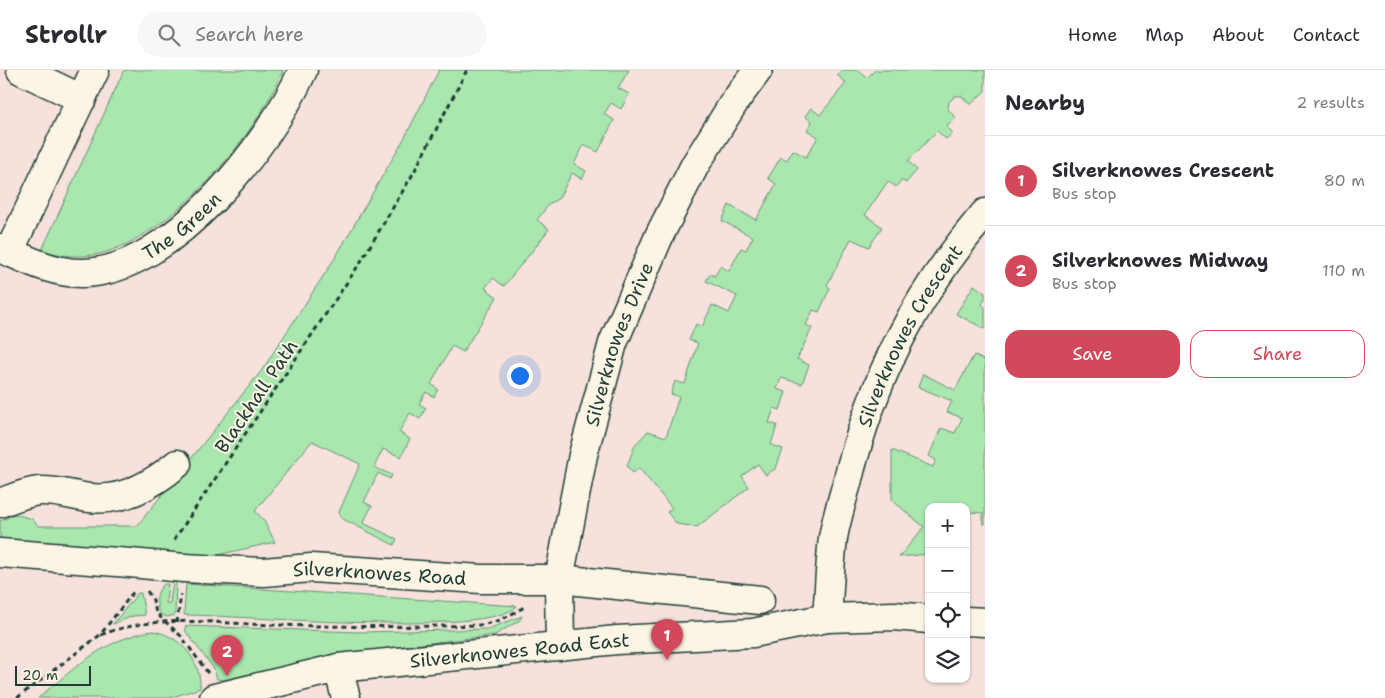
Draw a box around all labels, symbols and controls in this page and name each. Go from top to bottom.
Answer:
search box [137,12,487,57]
text: Strollr [25,19,107,51]
icon: search [155,21,183,49]
text: Search here [195,22,304,47]
text: Home [1068,23,1117,47]
text: Map [1145,23,1184,47]
text: About [1212,23,1265,47]
text: Contact [1293,23,1360,47]
text: Nearby [1005,89,1085,117]
text: 2 results [1296,92,1365,113]
text: Silverknowes Crescent [1052,158,1274,183]
text: 1 [1017,170,1025,191]
text: 80 m [1324,170,1365,191]
text: Bus stop [1052,183,1117,204]
street label: The Green [138,187,227,266]
street label: Silverknowes Crescent [852,240,968,430]
text: Silverknowes Midway [1052,248,1268,273]
street label: Silverknowes Drive [579,258,659,429]
text: 2 [1015,260,1027,281]
text: 110 m [1322,260,1365,281]
text: Bus stop [1052,273,1117,294]
button: Save [1005,330,1180,378]
button: Share [1190,330,1365,378]
street label: Blackhall Path [209,335,304,458]
your location [507,363,533,389]
map controls [925,503,970,683]
button: + [925,503,970,548]
button: − [925,548,970,593]
street label: Silverknowes Road [292,556,467,591]
button: locate [925,593,970,638]
pin: 1 [651,619,683,660]
street label: Silverknowes Road East [409,627,630,674]
pin: 2 [211,635,243,676]
button: layers [925,638,970,683]
scale bar [15,663,91,686]
text: 20 m [22,666,58,684]

